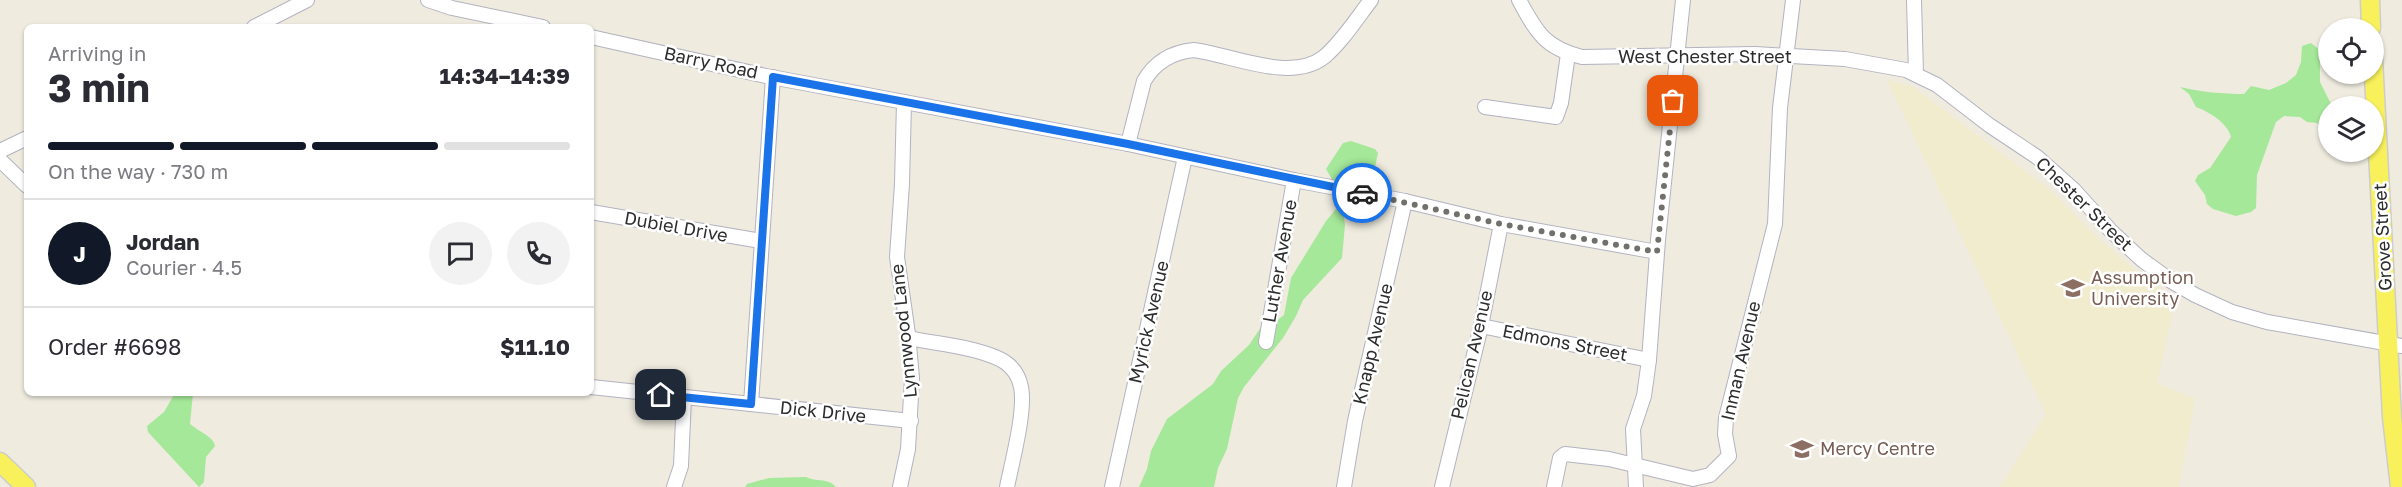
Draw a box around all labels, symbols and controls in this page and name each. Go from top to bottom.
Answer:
map controls [2318,18,2384,162]
button: locate [2318,18,2384,84]
text: Arriving in [48,41,146,65]
street label: Barry Road [662,41,760,83]
street label: West Chester Street [1618,45,1792,67]
text: 14:34–14:39 [440,62,570,89]
text: 3 min [48,64,150,111]
pin [1647,75,1698,126]
icon: bag [1656,84,1689,117]
button: layers [2318,96,2384,162]
street label: Chester Street [2032,152,2138,255]
text: On the way · 730 m [48,159,228,183]
courier [1332,163,1392,223]
icon: car [1346,177,1379,210]
street label: Grove Street [2368,183,2396,292]
street label: Luther Avenue [1257,198,1301,324]
street label: Dubiel Drive [623,206,730,246]
button: chat [429,222,492,285]
button: phone [507,222,570,285]
text: Jordan [126,228,200,255]
text: J [73,240,86,267]
text: Courier · 4.5 [126,255,242,279]
street label: Myrick Avenue [1123,258,1173,385]
street label: Lynnwood Lane [885,263,921,399]
place label: Assumption University [2091,266,2194,309]
school or university icon: Assumption University [2060,275,2086,301]
street label: Knapp Avenue [1347,281,1397,407]
street label: Pelican Avenue [1445,288,1497,421]
street label: Inman Avenue [1716,299,1764,423]
street label: Edmons Street [1501,319,1630,365]
text: Order #6698 [48,333,181,360]
text: $11.10 [500,333,570,360]
pin [635,369,686,420]
icon: home [644,378,677,411]
street label: Dick Drive [779,396,867,426]
school or university icon: Mercy Centre [1789,436,1815,462]
place label: Mercy Centre [1820,437,1935,459]

